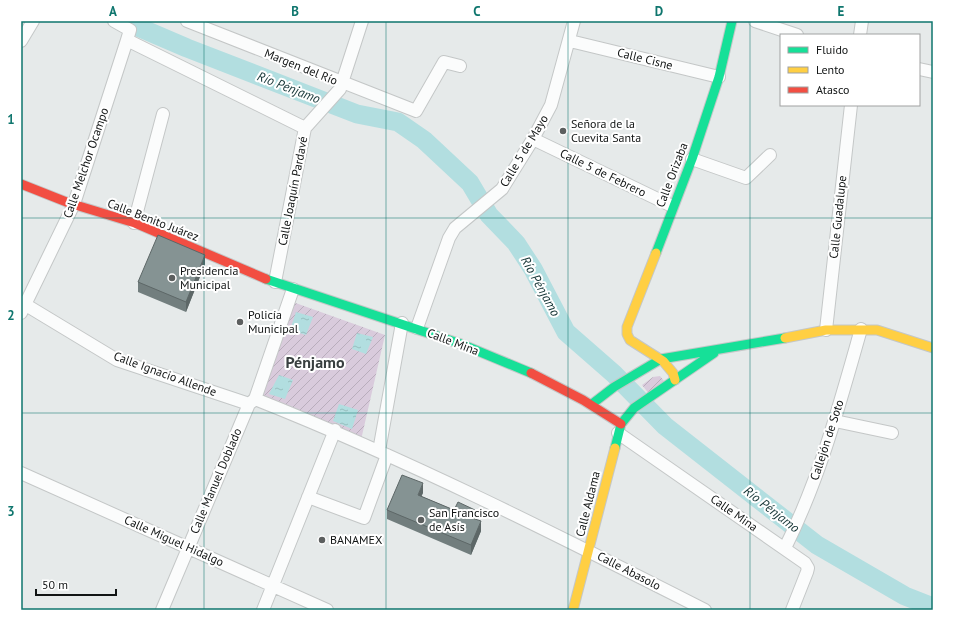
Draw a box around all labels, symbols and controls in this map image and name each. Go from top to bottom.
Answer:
text: A [109,3,117,20]
text: B [291,3,299,20]
text: C [473,3,481,20]
text: D [655,3,663,20]
text: E [838,3,845,20]
legend [780,34,920,106]
text: Fluido [816,42,848,57]
street label: Calle Cisne [616,44,674,73]
street label: Margen del Río [262,45,340,88]
text: Lento [816,62,845,77]
water label: Río Pénjamo [255,68,323,107]
text: Atasco [816,82,849,97]
street label: Calle Melchor Ocampo [60,106,111,220]
text: 1 [7,111,15,128]
street label: Calle 5 de Mayo [496,112,551,190]
place label: Señora de la Cuevita Santa [571,116,641,145]
marker: Señora de la Cuevita Santa [558,126,568,136]
street label: Calle Joaquín Pardavé [275,135,310,247]
street label: Calle Orizaba [652,140,691,209]
street label: Calle 5 de Febrero [558,145,649,200]
street label: Calle Guadalupe [826,175,849,259]
street label: Calle Benito Juárez [105,195,201,244]
water label: Río Pénjamo [517,253,564,320]
place label: Presidencia Municipal [180,263,238,292]
marker: Presidencia Municipal [167,273,177,283]
text: 2 [7,307,15,324]
place label: Policía Municipal [248,307,299,336]
marker: Policía Municipal [235,317,245,327]
street label: Calle Mina [425,325,481,358]
street label: Calle Ignacio Allende [112,348,219,399]
district label: Pénjamo [285,352,345,372]
street label: Callejón de Soto [806,398,847,482]
street label: Calle Manuel Doblado [187,426,245,536]
street label: Calle Aldama [572,469,603,538]
water label: Río Pénjamo [740,482,803,537]
street label: Calle Mina [708,491,761,534]
text: 3 [7,503,15,520]
place label: San Francisco de Asís [429,505,499,534]
street label: Calle Miguel Hidalgo [122,512,226,569]
marker: San Francisco de Asís [416,515,426,525]
place label: BANAMEX [330,532,383,547]
marker: BANAMEX [317,535,327,545]
street label: Calle Abasolo [595,548,664,593]
scale bar [36,571,116,597]
text: 50 m [42,577,68,592]

